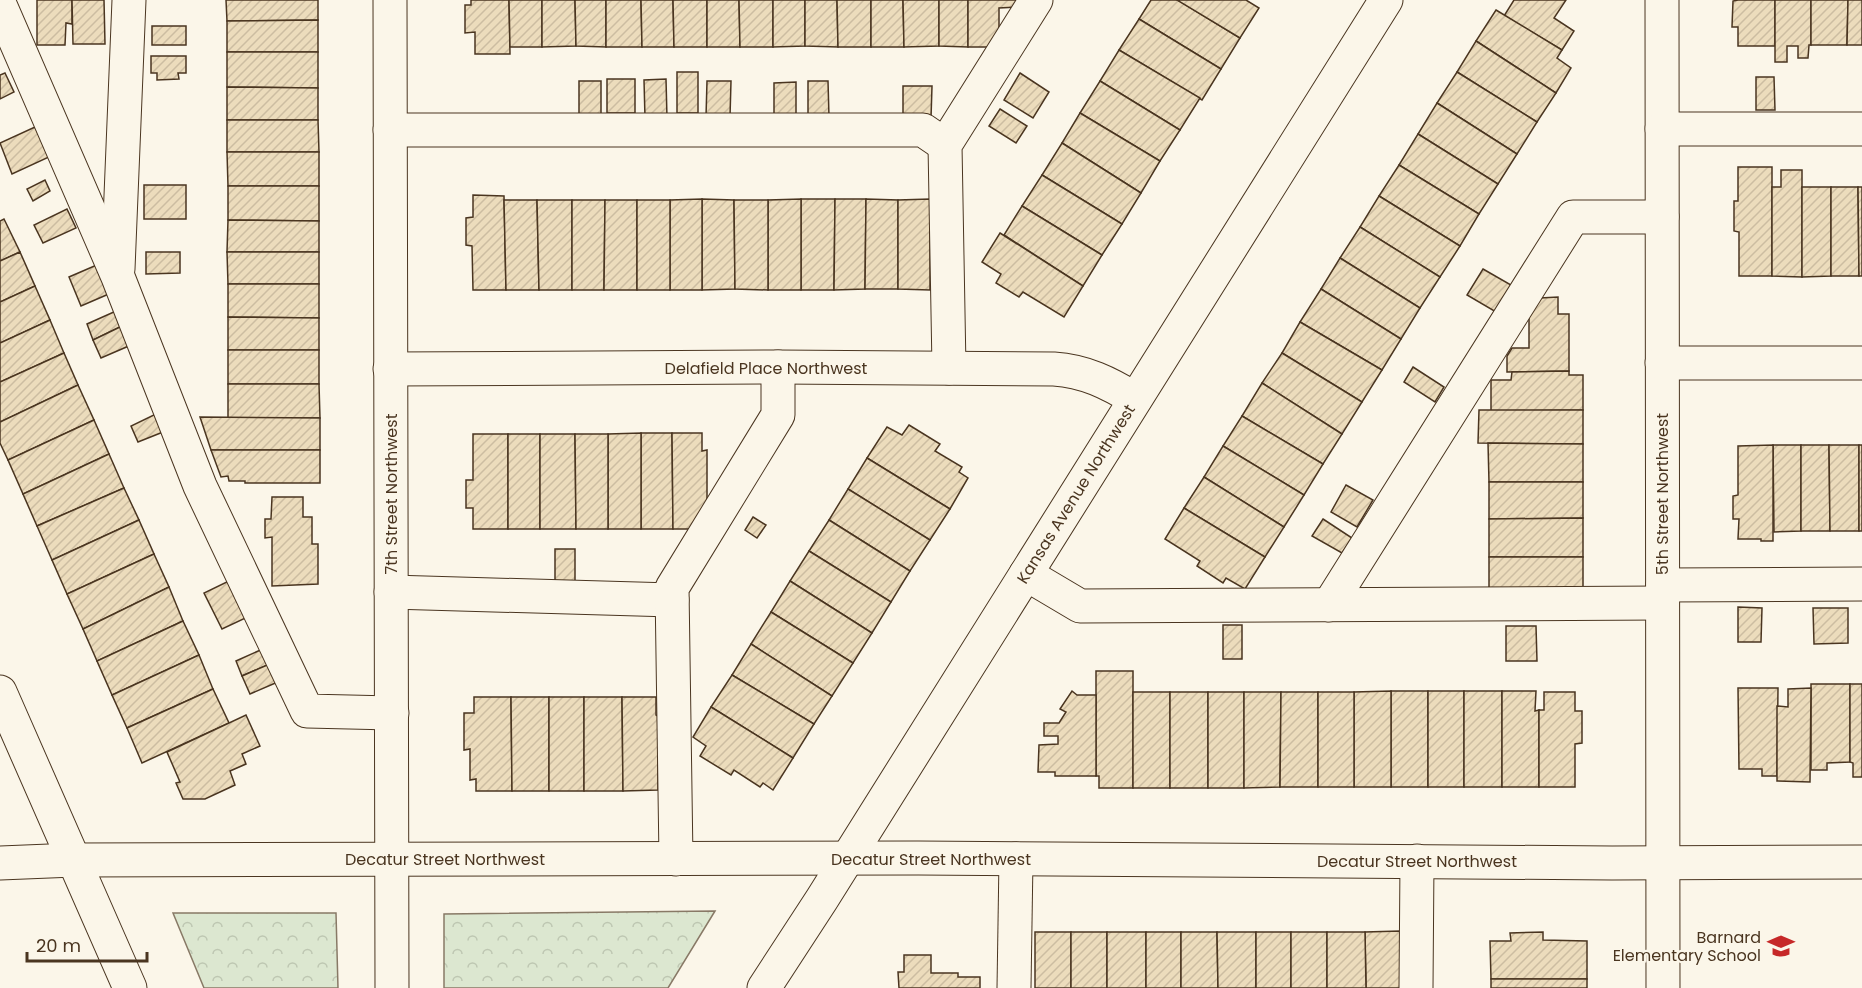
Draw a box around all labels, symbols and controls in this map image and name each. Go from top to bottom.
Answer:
street label: Delafield Place Northwest [665,357,868,380]
street label: Kansas Avenue Northwest [1011,400,1141,588]
street label: 7th Street Northwest [380,413,403,574]
street label: 5th Street Northwest [1651,413,1674,575]
street label: Decatur Street Northwest [345,848,545,871]
street label: Decatur Street Northwest [831,848,1031,871]
street label: Decatur Street Northwest [1317,850,1517,873]
scale bar [27,925,147,963]
place label: Barnard Elementary School [1613,926,1761,967]
school or university icon: Barnard Elementary School [1766,931,1796,961]
text: 20 m [36,933,81,958]

